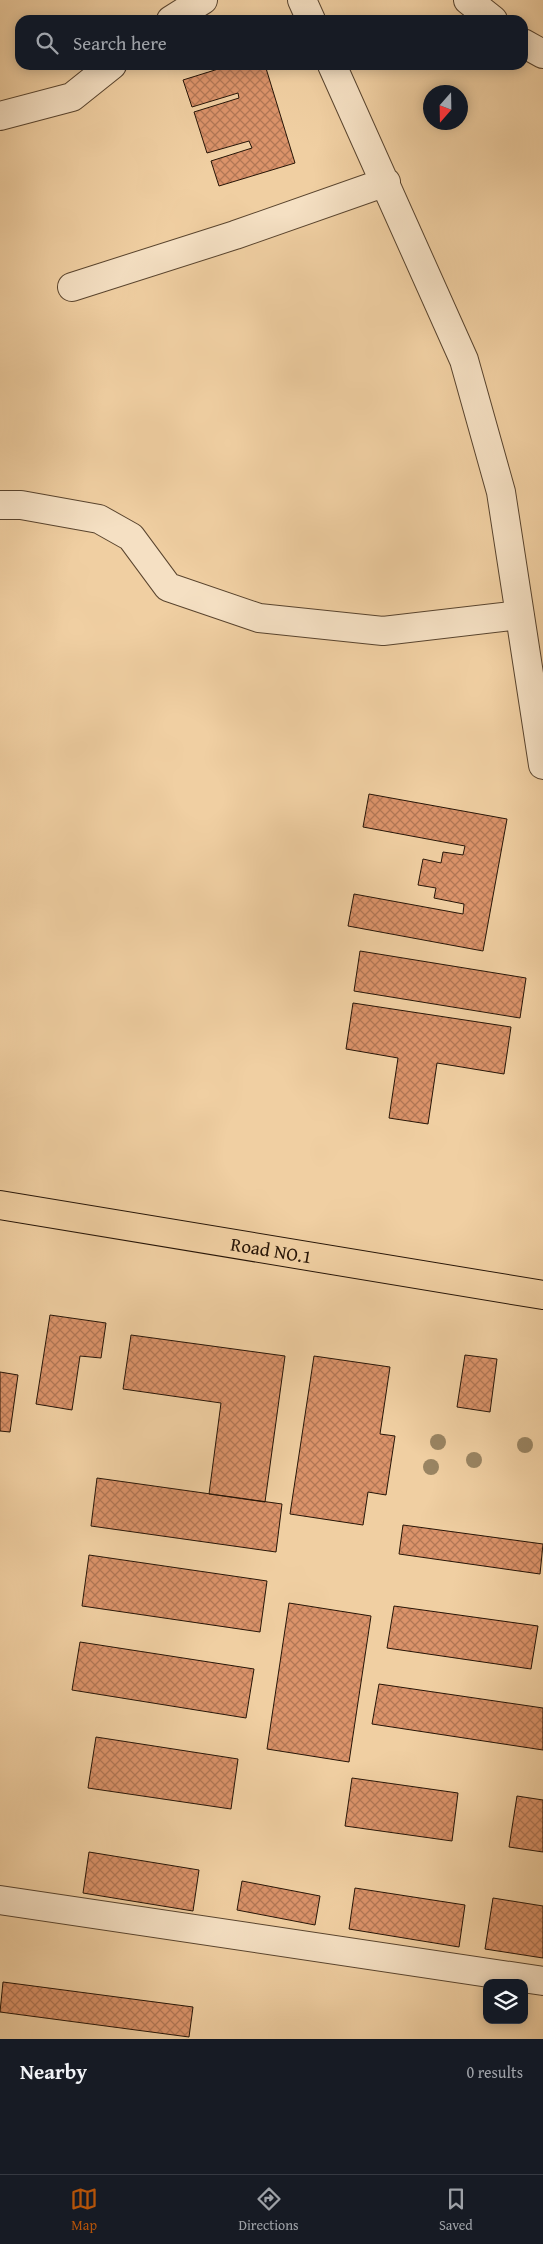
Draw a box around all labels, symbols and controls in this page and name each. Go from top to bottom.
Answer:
search box [15,15,528,70]
icon: search [33,29,61,57]
text: Search here [73,29,167,57]
north arrow [423,85,468,130]
street label: Road NO.1 [229,1229,314,1270]
map controls [483,1979,528,2024]
button: layers [483,1979,528,2024]
text: Nearby [20,2056,87,2087]
text: 0 results [466,2060,523,2084]
tab: Map [70,2185,98,2235]
tab: Directions [238,2185,299,2235]
tab: Saved [439,2185,473,2235]

